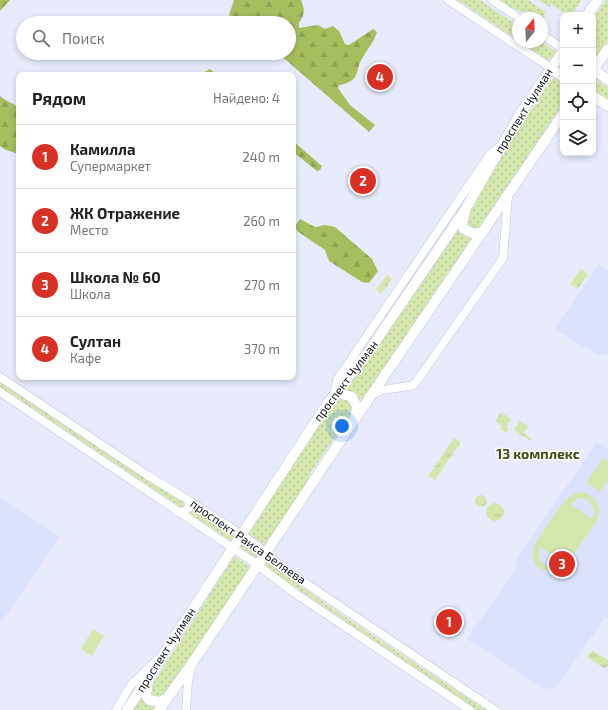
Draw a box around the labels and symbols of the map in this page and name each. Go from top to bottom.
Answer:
north arrow [512,12,548,48]
pin: 4 [367,62,393,92]
street label: проспект Чулман [491,65,556,156]
pin: 2 [350,166,376,196]
street label: проспект Чулман [310,337,381,424]
your location [332,416,352,436]
district label: 13 комплекс [496,445,580,462]
street label: проспект Раиса Беляева [188,496,309,586]
pin: 3 [549,549,575,579]
street label: проспект Чулман [133,605,199,695]
pin: 1 [436,607,462,637]

